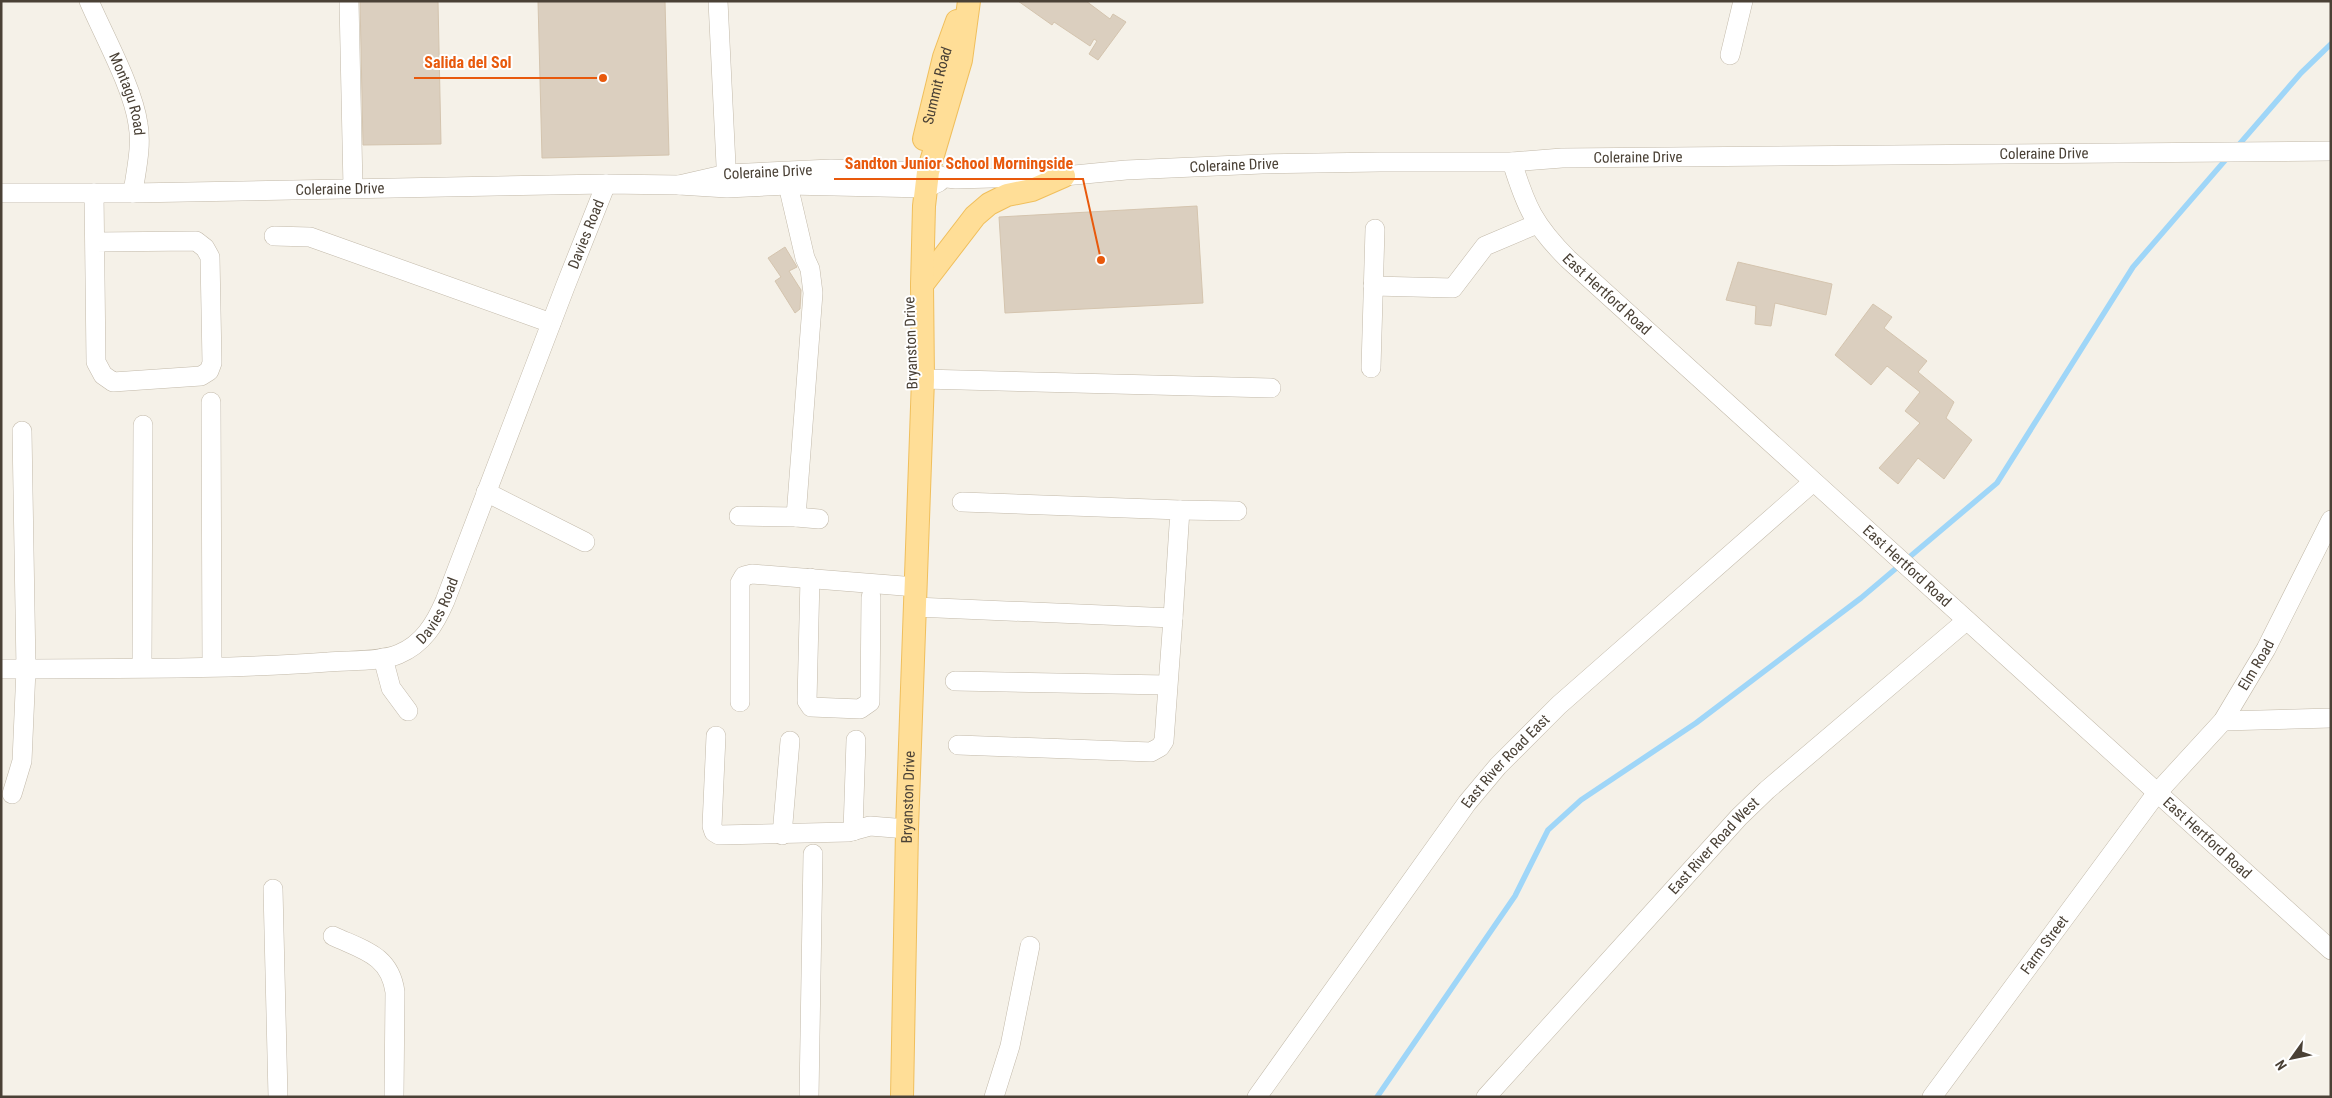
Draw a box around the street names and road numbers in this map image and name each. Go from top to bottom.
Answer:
street label: Summit Road [919,44,956,126]
street label: Montagu Road [105,50,148,136]
street label: Coleraine Drive [1999,144,2089,163]
street label: Coleraine Drive [1593,148,1683,167]
street label: Coleraine Drive [1189,155,1279,176]
street label: Coleraine Drive [723,161,813,183]
street label: Coleraine Drive [295,179,385,199]
street label: Davies Road [564,197,608,271]
street label: East Hertford Road [1559,250,1655,339]
street label: Bryanston Drive [900,296,922,390]
street label: East Hertford Road [1859,521,1955,611]
street label: Davies Road [412,575,462,648]
street label: Elm Road [2234,637,2278,694]
street label: East River Road East [1457,711,1553,812]
street label: Bryanston Drive [898,750,919,844]
street label: East Hertford Road [2159,793,2255,882]
street label: East River Road West [1665,794,1763,898]
street label: Farm Street [2017,912,2072,978]

